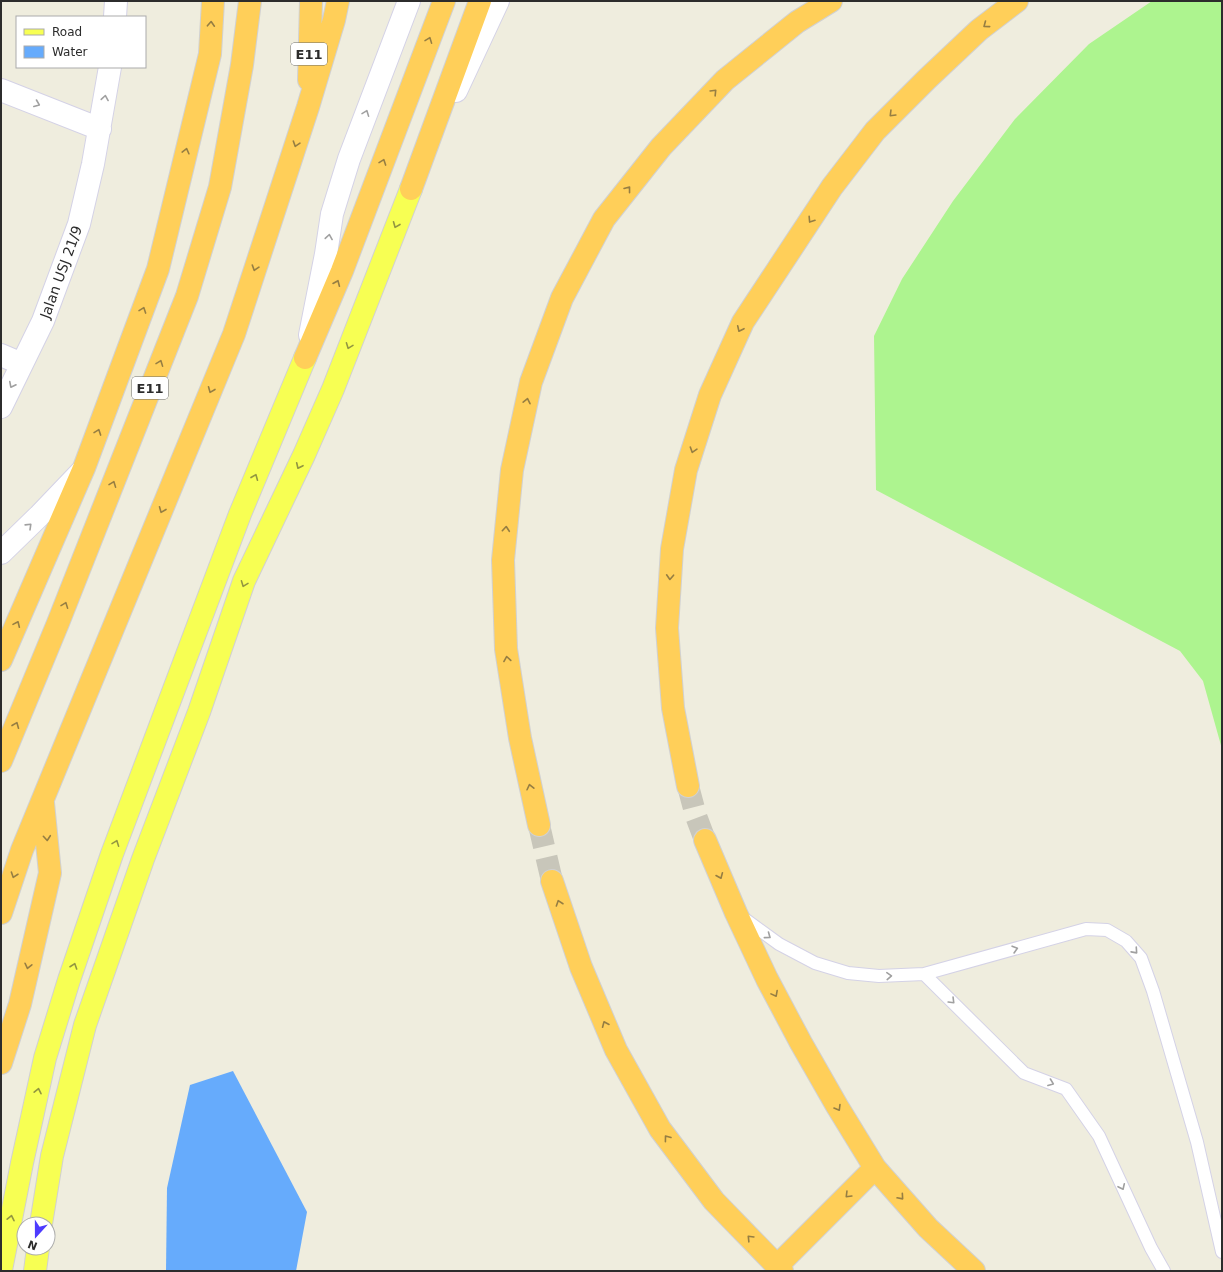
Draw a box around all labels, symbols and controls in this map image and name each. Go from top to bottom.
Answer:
legend [16,16,146,68]
one-way arrow [983,20,990,27]
one-way arrow [207,21,216,27]
text: Road [52,25,82,39]
one-way arrow [424,36,432,43]
road number: E11 [291,43,327,65]
text: Water [52,45,88,59]
one-way arrow [709,89,717,97]
one-way arrow [100,95,109,101]
one-way arrow [34,100,41,108]
one-way arrow [362,109,370,116]
one-way arrow [889,109,897,117]
one-way arrow [292,140,301,147]
one-way arrow [181,148,190,155]
one-way arrow [378,158,387,165]
one-way arrow [623,186,630,193]
one-way arrow [808,216,815,223]
one-way arrow [393,222,401,229]
street label: Jalan USJ 21/9 [36,223,85,322]
one-way arrow [324,234,333,240]
one-way arrow [252,264,260,271]
one-way arrow [332,280,340,288]
one-way arrow [138,306,146,313]
one-way arrow [737,325,745,332]
one-way arrow [346,343,354,350]
one-way arrow [156,359,164,366]
road number: E11 [132,377,168,399]
one-way arrow [9,381,17,388]
one-way arrow [208,385,216,393]
one-way arrow [523,398,531,404]
one-way arrow [93,428,101,435]
one-way arrow [689,446,697,453]
one-way arrow [296,462,304,469]
one-way arrow [250,474,258,482]
one-way arrow [108,480,116,487]
one-way arrow [158,507,166,514]
one-way arrow [24,523,32,530]
one-way arrow [502,526,511,532]
one-way arrow [666,574,674,580]
one-way arrow [240,580,248,587]
one-way arrow [60,601,68,608]
one-way arrow [12,621,20,628]
one-way arrow [504,656,512,662]
one-way arrow [11,722,19,729]
one-way arrow [527,784,535,790]
one-way arrow [42,835,51,841]
one-way arrow [112,840,120,847]
one-way arrow [10,871,19,878]
one-way arrow [716,873,724,880]
one-way arrow [556,899,564,906]
one-way arrow [763,931,770,938]
one-way arrow [1012,945,1018,953]
one-way arrow [1130,946,1138,954]
one-way arrow [25,962,33,969]
one-way arrow [69,963,77,970]
one-way arrow [886,972,892,980]
one-way arrow [771,990,778,997]
one-way arrow [947,997,955,1004]
one-way arrow [601,1021,609,1028]
one-way arrow [1047,1078,1054,1086]
one-way arrow [34,1088,42,1094]
one-way arrow [834,1104,841,1111]
one-way arrow [665,1135,672,1142]
one-way arrow [1118,1183,1126,1190]
one-way arrow [845,1190,853,1198]
one-way arrow [896,1192,904,1200]
one-way arrow [6,1215,15,1221]
north arrow [16,1216,56,1256]
one-way arrow [747,1235,755,1243]
text: N [26,1237,39,1253]

